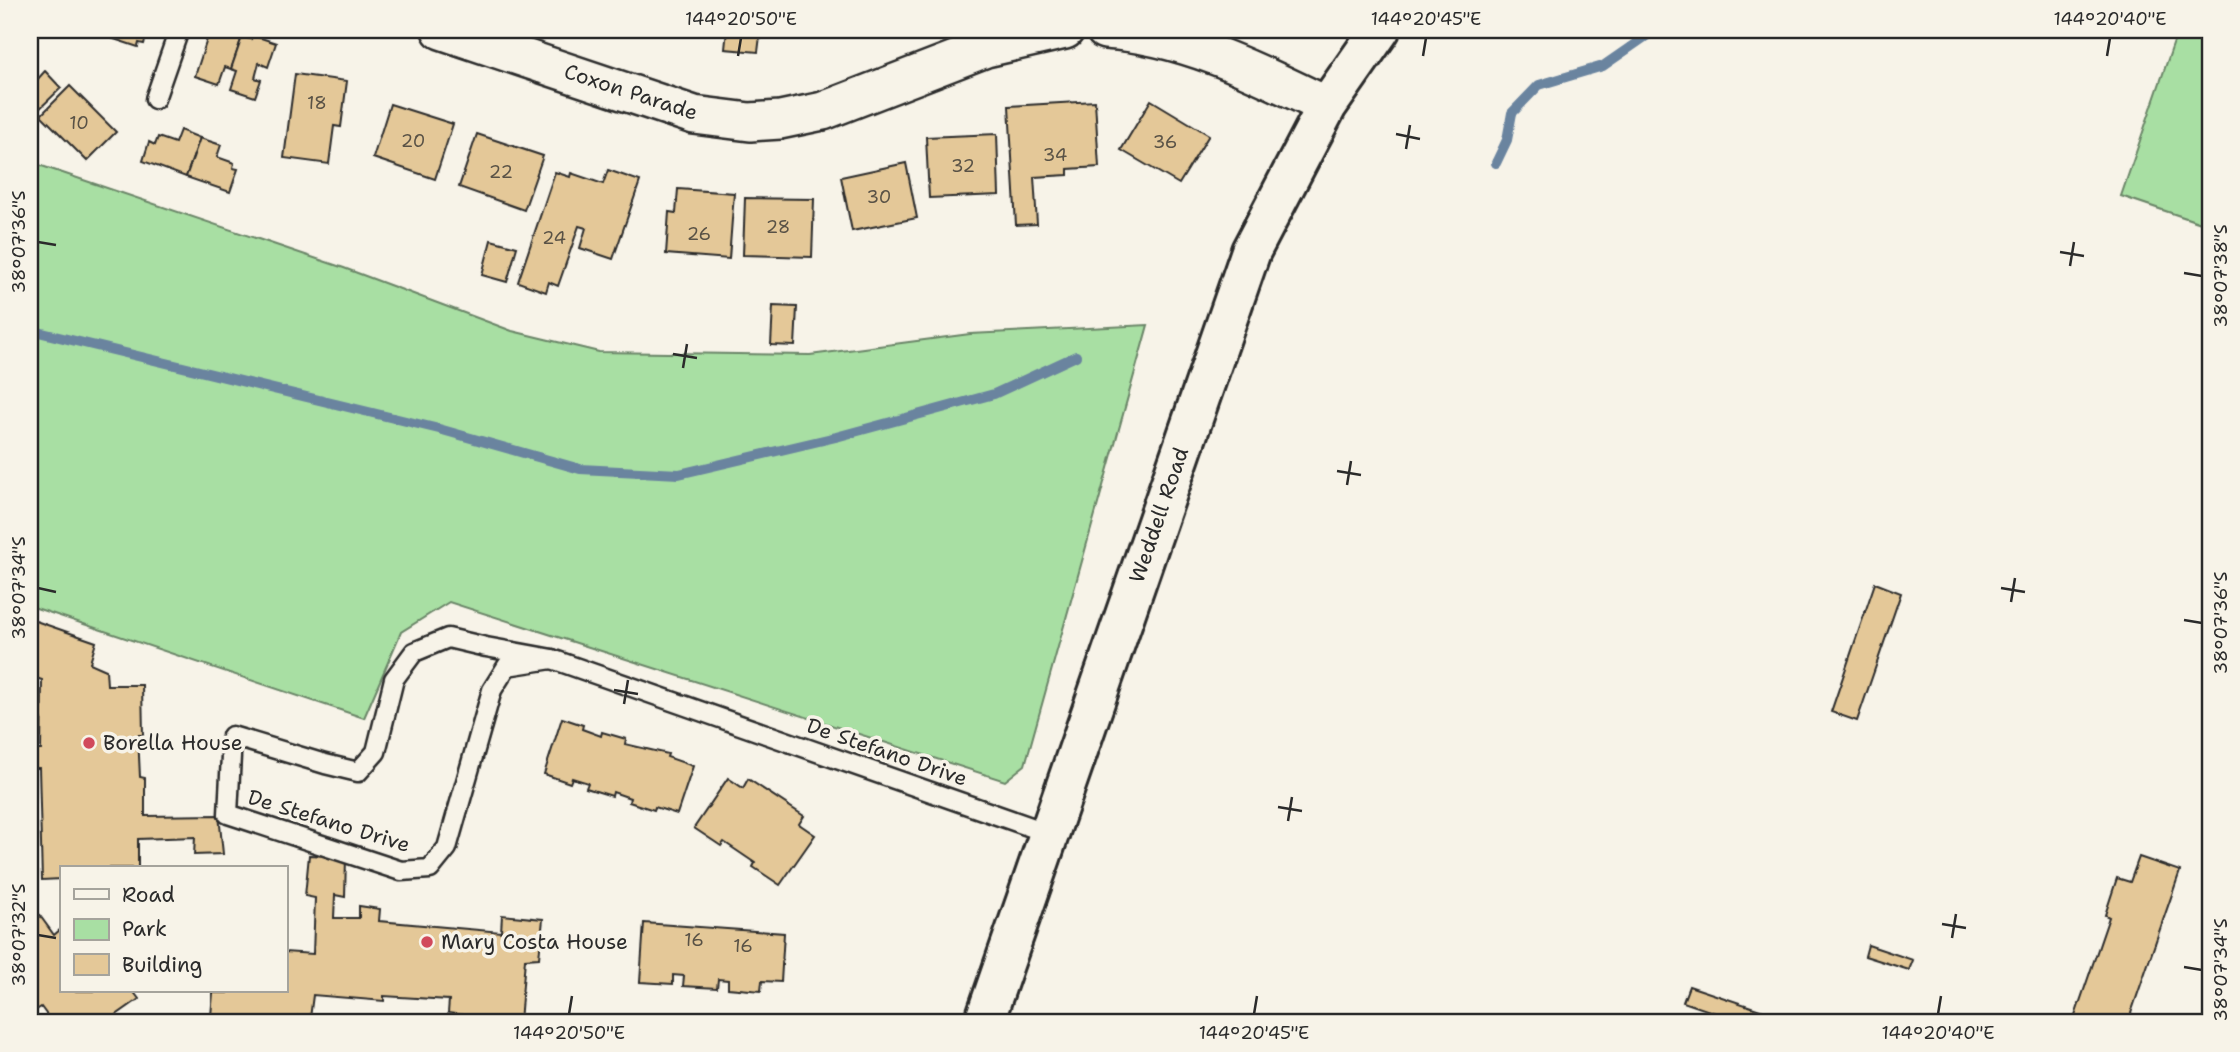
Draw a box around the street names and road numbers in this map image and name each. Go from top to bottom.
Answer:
street label: Coxon Parade [561,57,701,127]
street label: Weddell Road [1123,444,1195,586]
street label: De Stefano Drive [803,711,971,793]
street label: De Stefano Drive [244,783,414,859]

